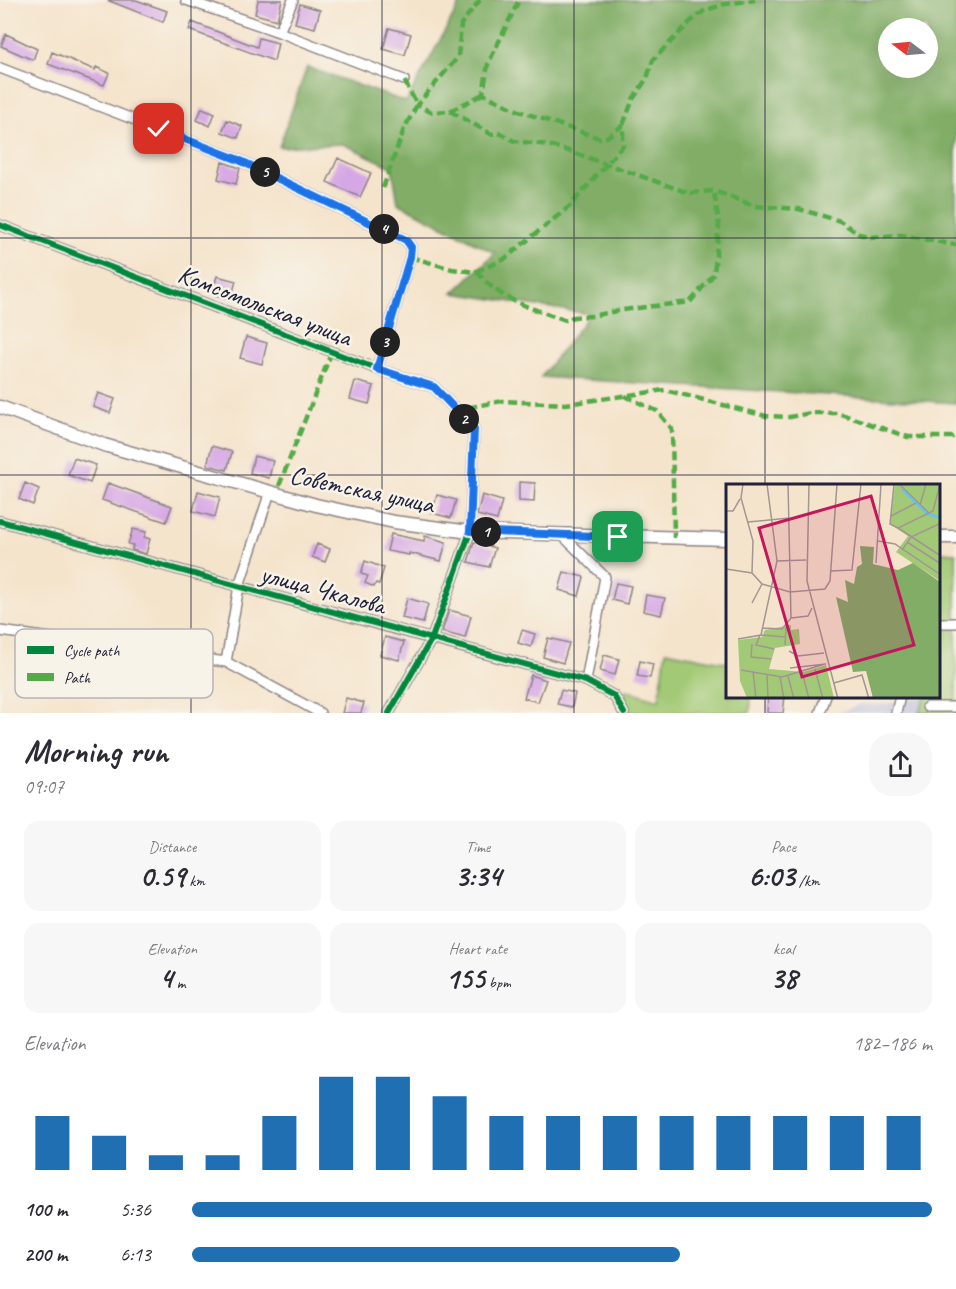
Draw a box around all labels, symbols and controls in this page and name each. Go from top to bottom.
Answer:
north arrow [878,18,938,78]
map controls [878,18,938,78]
pin [133,103,184,154]
icon: check [142,112,175,145]
pin: 5 [250,157,280,187]
text: 5 [262,162,268,182]
pin: 4 [369,214,399,244]
text: 4 [380,219,388,239]
street label: Комсомольская улица [173,257,358,354]
pin: 3 [370,327,400,357]
text: 3 [381,332,389,352]
pin: 2 [449,404,479,434]
text: 2 [460,409,468,429]
street label: Советская улица [287,458,439,521]
inset map [726,484,941,698]
pin [592,511,643,562]
pin: 1 [471,517,501,547]
icon: arrive [601,520,634,553]
text: 1 [482,522,490,542]
street label: улица Чкалова [255,556,391,623]
legend [15,629,213,698]
text: Cycle path [64,641,120,661]
text: Path [64,668,91,688]
text: Morning run [24,730,168,772]
button: share [869,733,932,796]
text: 09:07 [24,774,64,799]
text: Distance [148,837,196,857]
text: Time [466,837,490,857]
text: Pace [771,837,796,857]
text: 0.59 [140,857,185,895]
text: 3:34 [455,857,501,895]
text: 6:03 [748,857,795,895]
text: km [185,871,205,891]
text: /km [795,871,820,891]
text: Elevation [148,939,197,959]
text: Heart rate [449,939,507,959]
text: kcal [773,939,794,959]
text: 4 [159,959,173,997]
text: 155 [445,959,485,997]
text: 38 [770,959,797,997]
text: m [173,973,186,993]
text: bpm [485,973,511,993]
text: Elevation [24,1031,86,1056]
text: 182–186 m [853,1031,932,1056]
text: 100 m [24,1197,67,1222]
text: 5:36 [120,1197,151,1222]
text: 200 m [24,1242,67,1267]
text: 6:13 [120,1242,151,1267]

